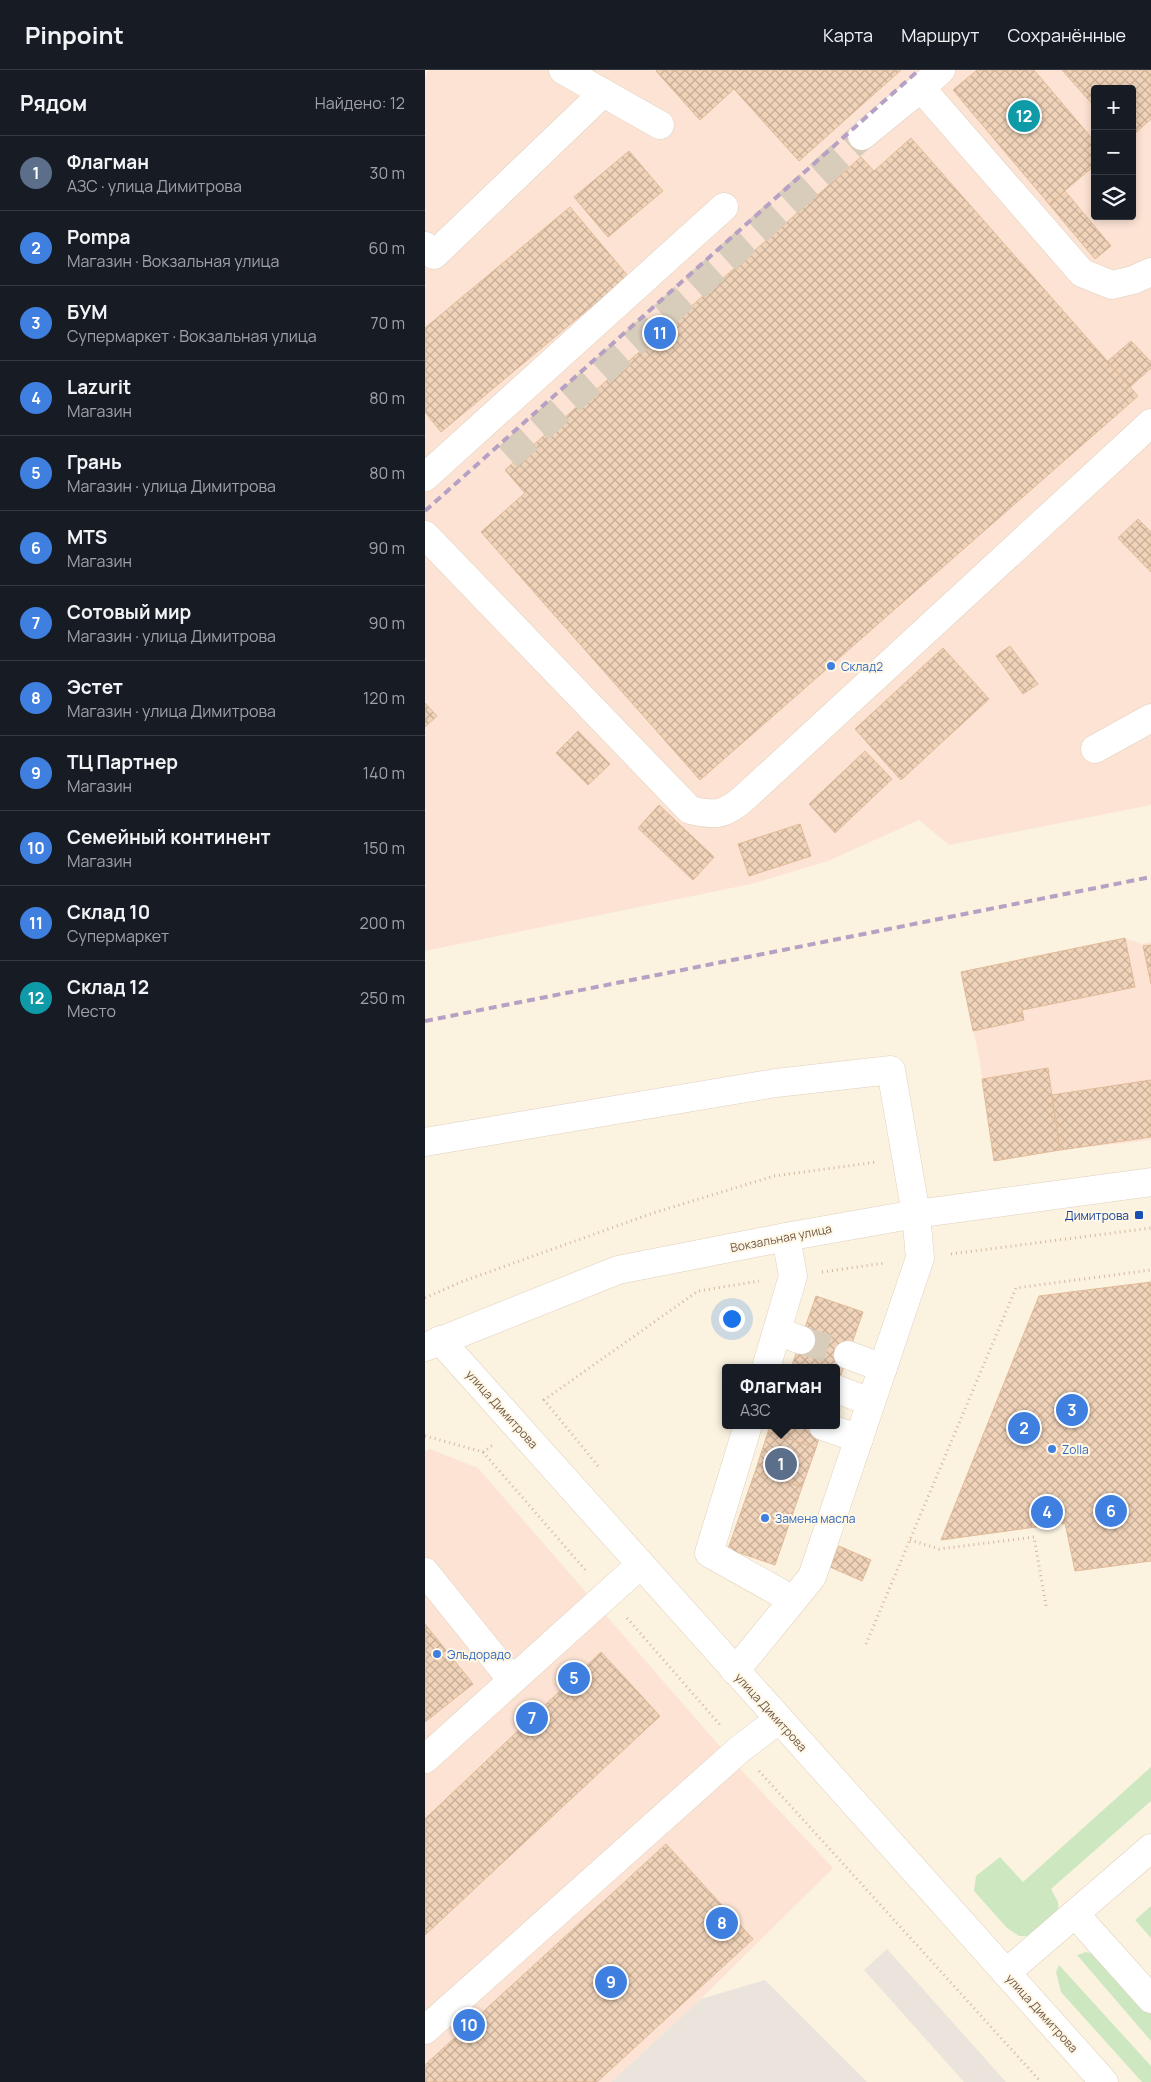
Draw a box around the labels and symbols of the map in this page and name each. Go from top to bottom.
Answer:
pin: 12 [1008,97,1040,135]
pin: 11 [644,314,676,352]
place label: Склад2 [841,658,883,675]
marker: Склад2 [825,660,837,672]
place label: Димитрова [1065,1207,1129,1224]
marker: Димитрова [1133,1209,1145,1221]
street label: Вокзальная улица [729,1220,833,1256]
your location [719,1306,745,1332]
street label: улица Димитрова [462,1366,542,1452]
pin: 3 [1056,1391,1088,1429]
pin: 2 [1008,1409,1040,1447]
place label: Zolla [1062,1441,1089,1458]
marker: Zolla [1046,1443,1058,1455]
pin: 1 [765,1445,797,1483]
pin: 6 [1095,1492,1127,1530]
pin: 4 [1031,1493,1063,1531]
place label: Замена масла [775,1510,855,1527]
marker: Замена масла [759,1512,771,1524]
place label: Эльдорадо [447,1646,511,1663]
marker: Эльдорадо [431,1648,443,1660]
pin: 5 [558,1659,590,1697]
street label: улица Димитрова [731,1669,811,1755]
pin: 7 [516,1699,548,1737]
pin: 8 [706,1904,738,1942]
pin: 9 [595,1963,627,2001]
street label: улица Димитрова [1002,1970,1082,2056]
pin: 10 [453,2006,485,2044]

